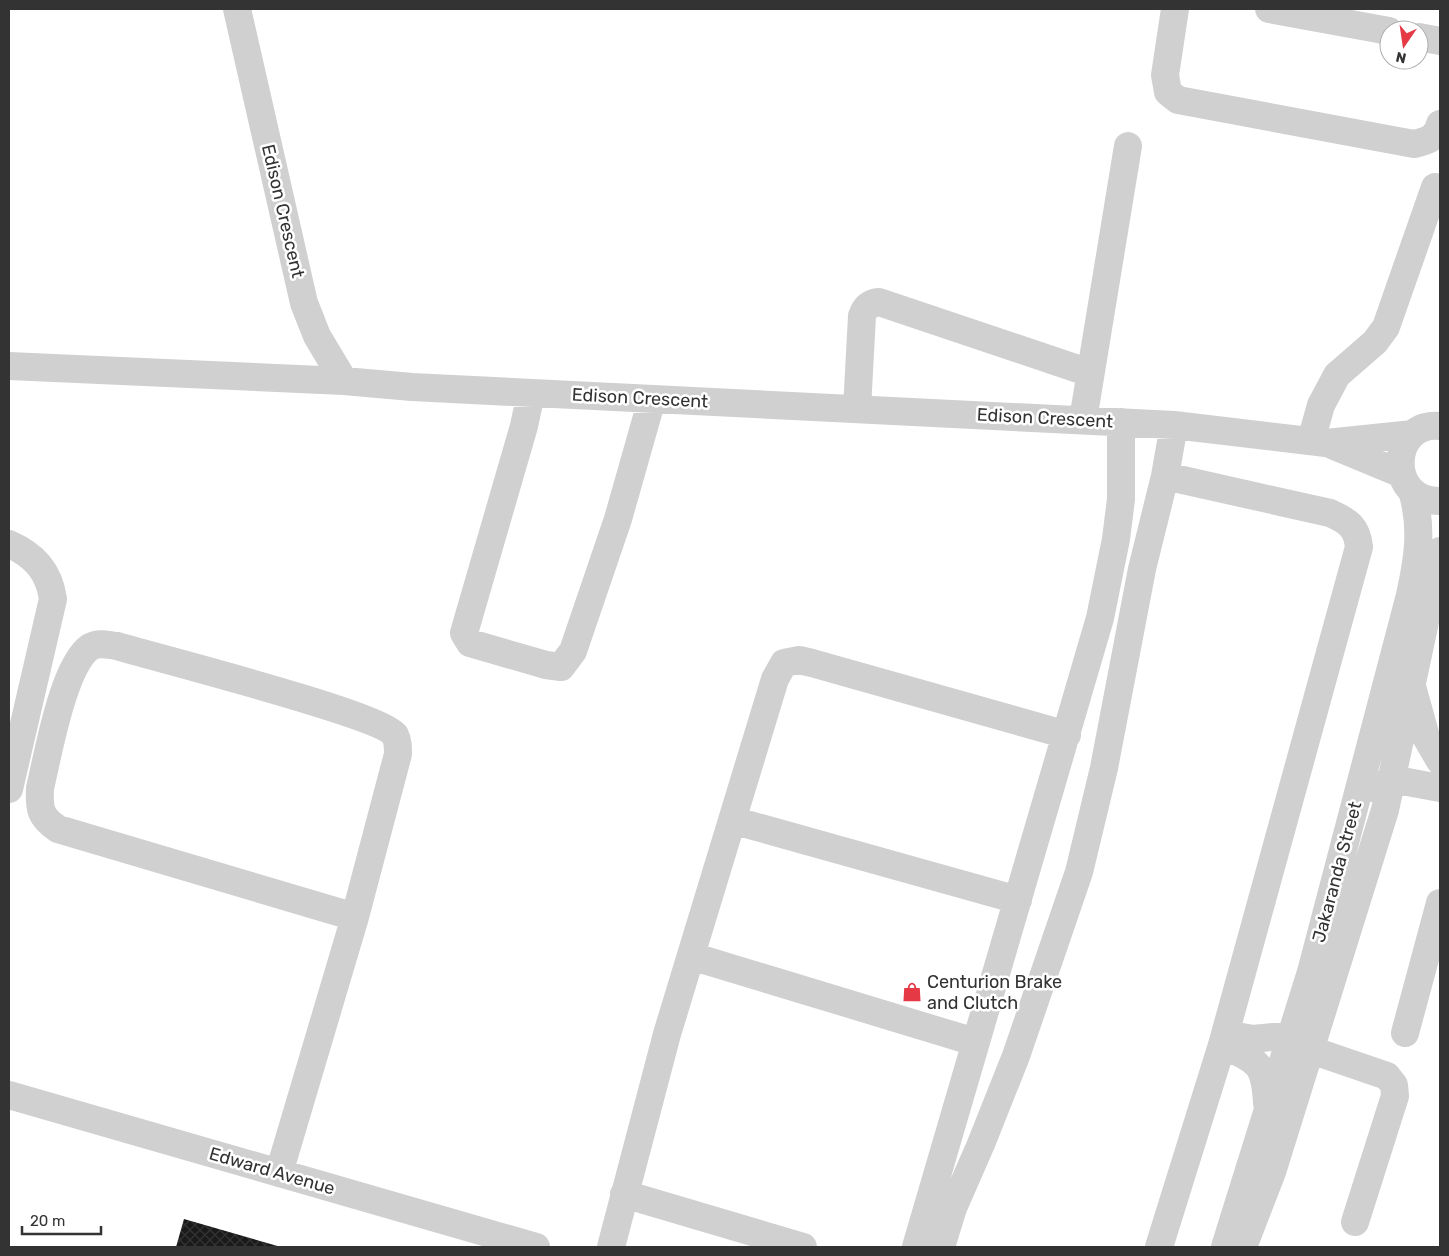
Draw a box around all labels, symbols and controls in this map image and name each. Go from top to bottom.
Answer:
north arrow [1379,20,1429,70]
text: N [1394,48,1408,67]
street label: Edison Crescent [257,142,309,280]
street label: Edison Crescent [571,383,709,413]
street label: Edison Crescent [976,403,1114,433]
street label: Jakaranda Street [1308,799,1366,945]
place label: Centurion Brake and Clutch [927,971,1062,1014]
shop icon: Centurion Brake and Clutch [901,981,923,1003]
street label: Edward Avenue [207,1143,337,1199]
scale bar [22,1204,101,1236]
text: 20 m [30,1212,65,1230]

